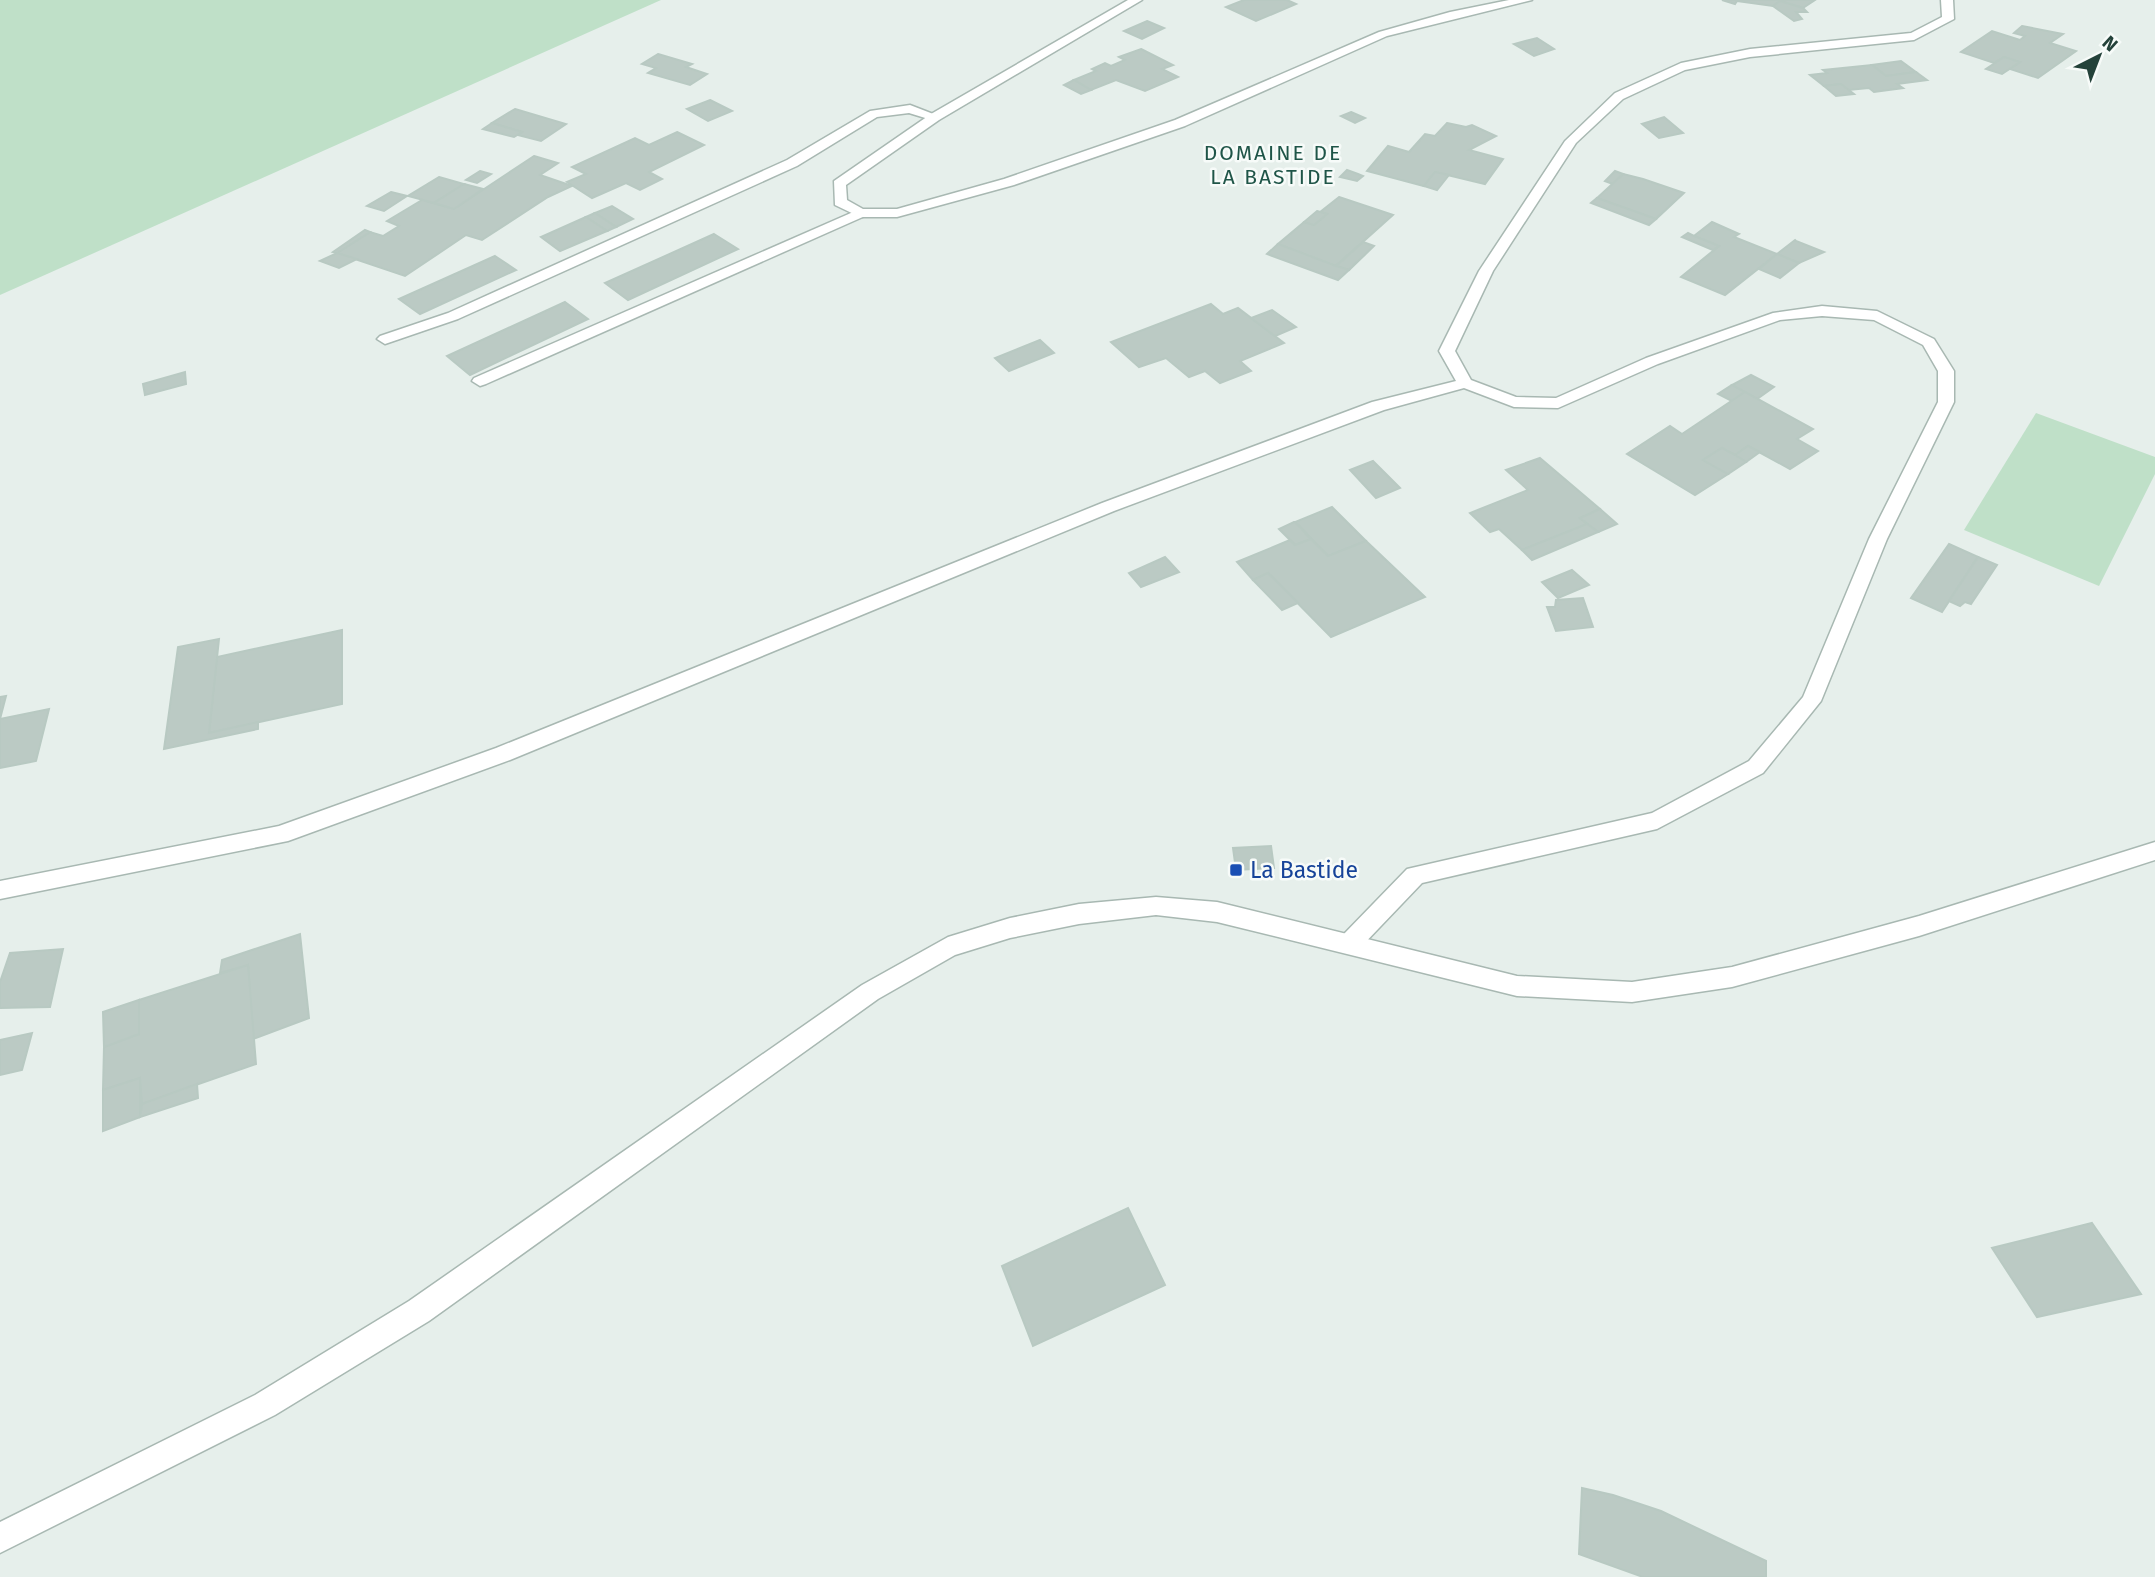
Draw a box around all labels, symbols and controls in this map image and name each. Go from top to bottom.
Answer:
north arrow [2064,21,2134,91]
text: N [2098,31,2122,57]
district label: DOMAINE DE LA BASTIDE [1204,140,1342,190]
place label: La Bastide [1250,856,1358,884]
marker: La Bastide [1228,862,1244,878]

